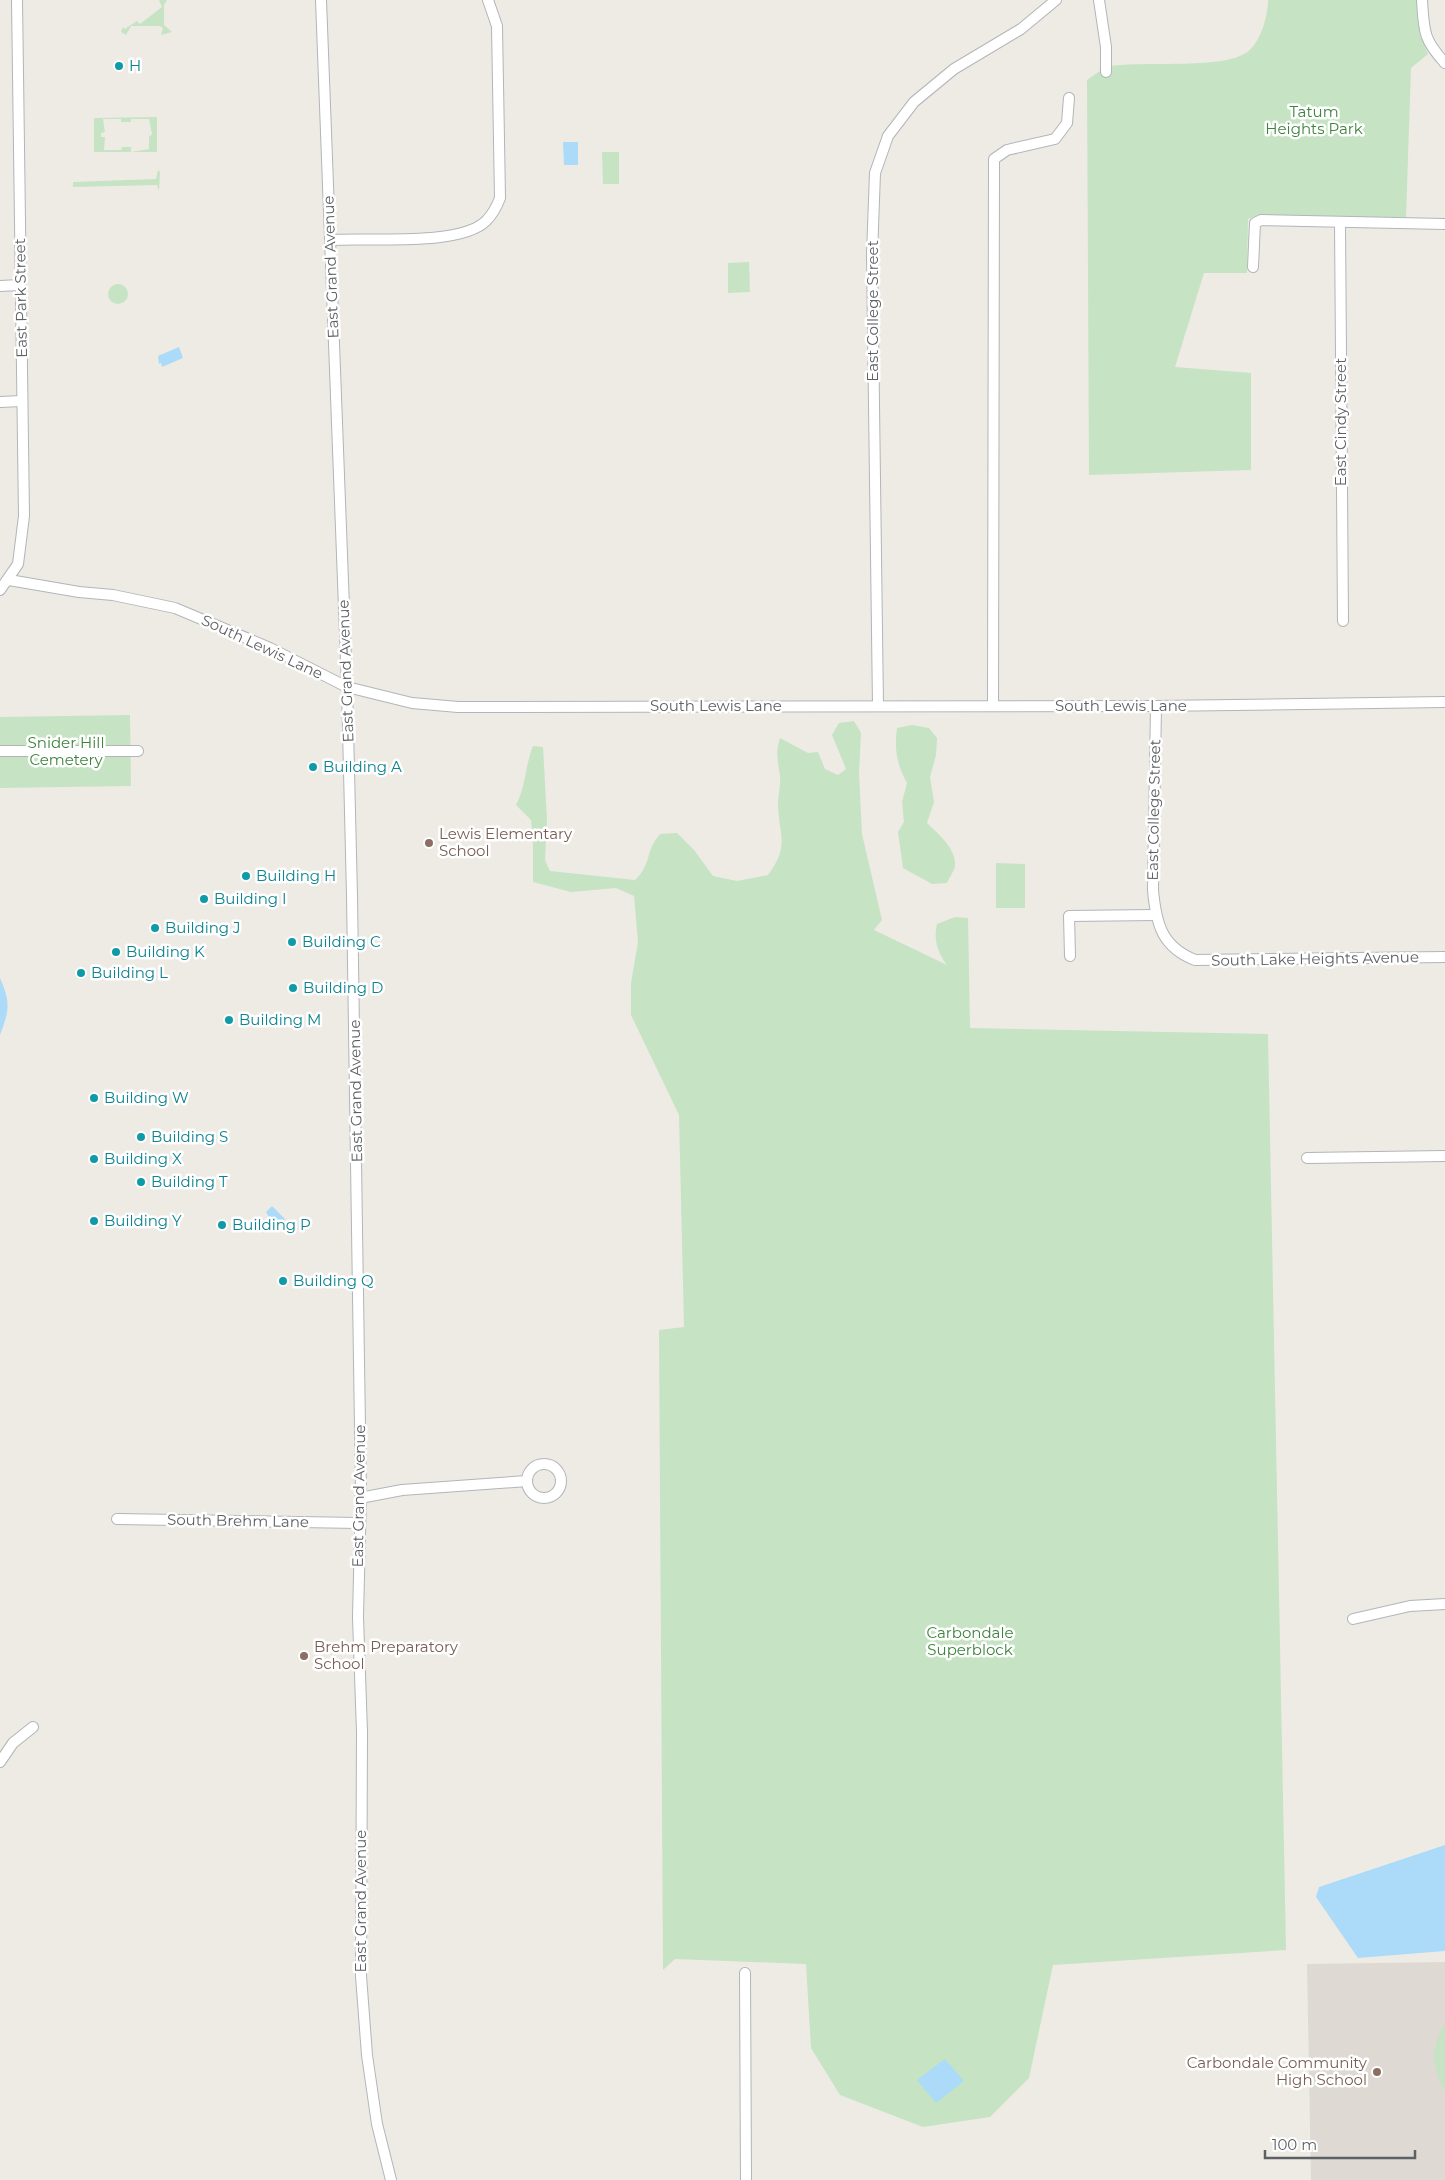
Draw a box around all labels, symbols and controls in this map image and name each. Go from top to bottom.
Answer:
place label: H [129,56,141,75]
marker: H [113,60,125,72]
park label: Tatum Heights Park [1265,102,1363,138]
street label: East Grand Avenue [319,195,342,339]
street label: East Park Street [10,238,31,358]
street label: East College Street [863,240,882,382]
street label: East Cindy Street [1331,358,1350,486]
street label: East Grand Avenue [334,599,357,743]
street label: South Lewis Lane [198,610,326,683]
street label: South Lewis Lane [650,696,782,715]
street label: South Lewis Lane [1055,696,1187,715]
park label: Snider Hill Cemetery [28,733,104,769]
street label: East College Street [1143,739,1164,881]
place label: Building A [323,757,402,776]
marker: Building A [307,761,319,773]
place label: Lewis Elementary School [439,824,573,860]
marker: Lewis Elementary School [423,837,435,849]
place label: Building H [256,866,336,885]
marker: Building H [240,870,252,882]
place label: Building I [214,889,287,908]
marker: Building I [198,893,210,905]
place label: Building J [165,918,241,937]
marker: Building J [149,922,161,934]
place label: Building C [302,932,381,951]
marker: Building C [286,936,298,948]
place label: Building K [126,942,205,961]
marker: Building K [110,946,122,958]
street label: South Lake Heights Avenue [1211,947,1419,970]
place label: Building L [91,963,168,982]
marker: Building L [75,967,87,979]
place label: Building D [303,978,383,997]
marker: Building D [287,982,299,994]
place label: Building M [239,1010,321,1029]
marker: Building M [223,1014,235,1026]
street label: East Grand Avenue [345,1019,366,1163]
place label: Building W [104,1088,189,1107]
marker: Building W [88,1092,100,1104]
place label: Building S [151,1127,228,1146]
marker: Building S [135,1131,147,1143]
place label: Building X [104,1149,182,1168]
marker: Building X [88,1153,100,1165]
place label: Building T [151,1172,228,1191]
marker: Building T [135,1176,147,1188]
place label: Building Y [104,1211,182,1230]
marker: Building Y [88,1215,100,1227]
place label: Building P [232,1215,311,1234]
marker: Building P [216,1219,228,1231]
place label: Building Q [293,1271,374,1290]
marker: Building Q [277,1275,289,1287]
street label: East Grand Avenue [348,1424,369,1568]
street label: South Brehm Lane [167,1510,309,1531]
park label: Carbondale Superblock [926,1623,1014,1659]
place label: Brehm Preparatory School [314,1637,459,1673]
marker: Brehm Preparatory School [298,1650,310,1662]
street label: East Grand Avenue [351,1830,370,1972]
place label: Carbondale Community High School [1187,2053,1368,2089]
marker: Carbondale Community High School [1371,2066,1383,2078]
scale bar [1265,2128,1415,2160]
text: 100 m [1272,2135,1317,2154]

